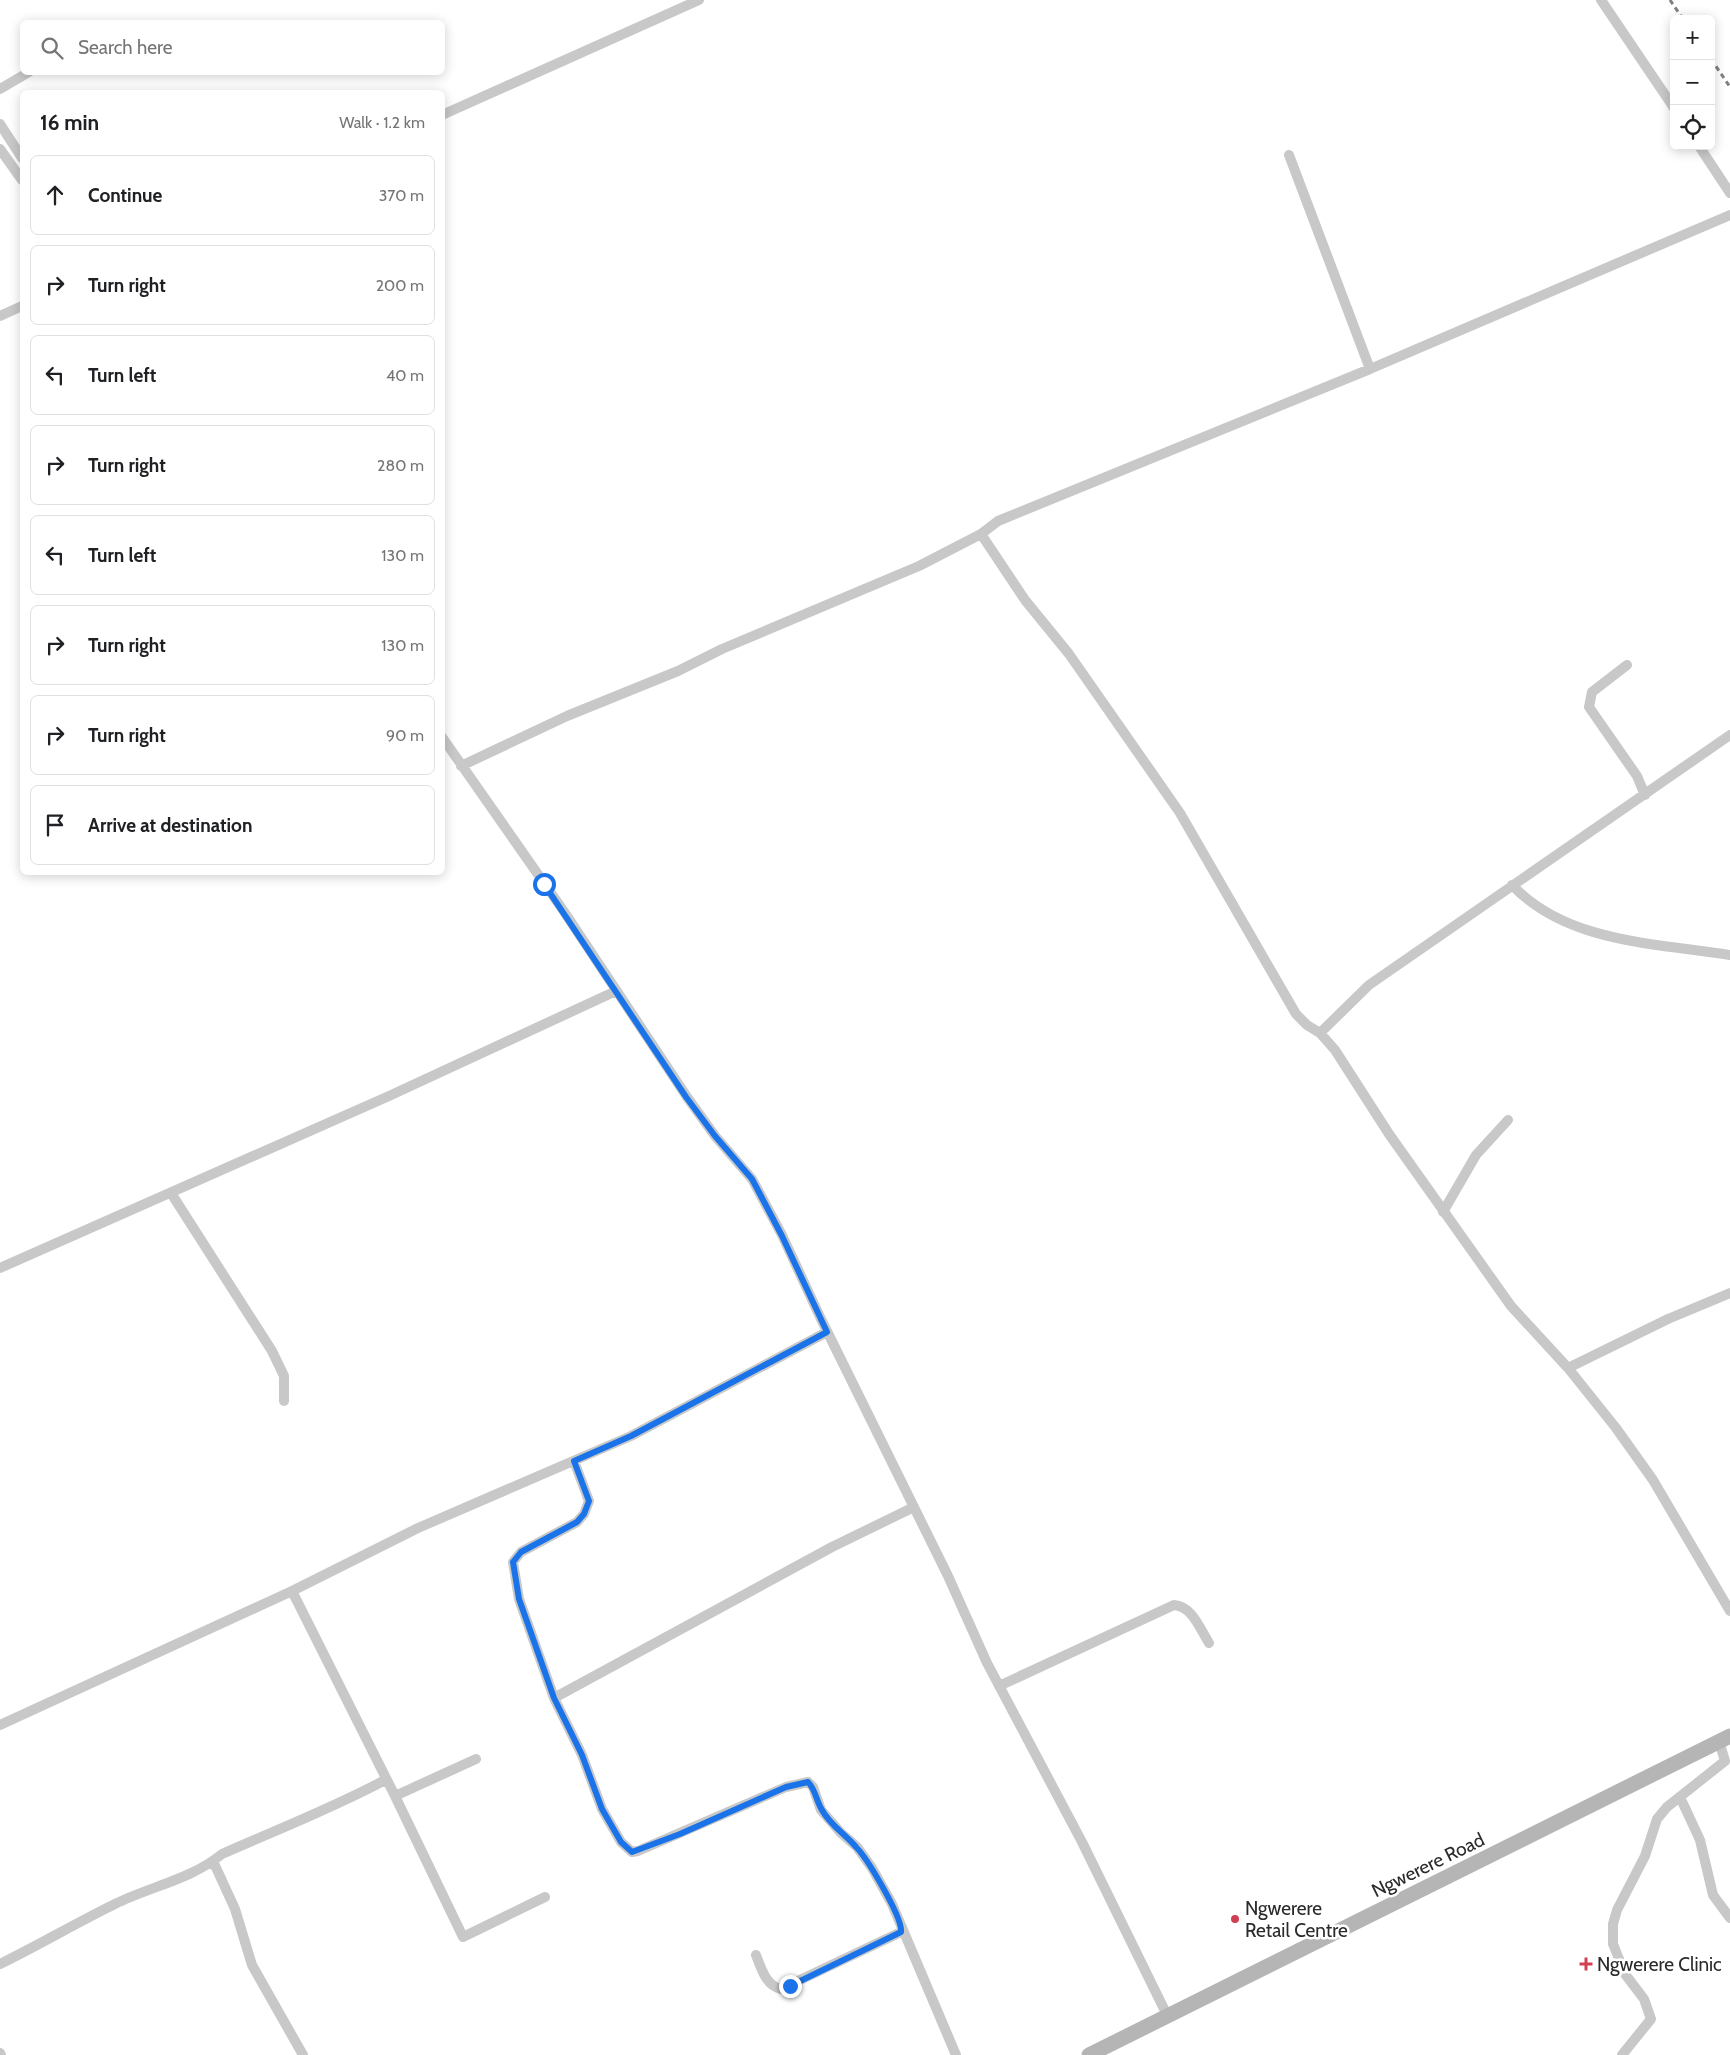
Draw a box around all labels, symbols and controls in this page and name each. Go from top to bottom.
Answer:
map controls [1670,15,1715,150]
button: + [1670,15,1715,60]
search box [20,20,445,75]
icon: search [38,34,66,62]
text: Search here [78,36,172,59]
button: − [1670,60,1715,105]
button: locate [1670,105,1715,150]
text: 16 min [40,110,99,135]
text: Walk · 1.2 km [339,113,425,132]
icon: ahead [41,181,69,209]
text: Continue [88,184,162,207]
text: 370 m [379,186,424,205]
icon: right [41,271,69,299]
text: Turn right [88,274,166,297]
text: 200 m [376,276,424,295]
icon: left [41,361,69,389]
text: Turn left [88,364,156,387]
text: 40 m [386,366,424,385]
icon: right [41,451,69,479]
text: Turn right [88,454,166,477]
text: 280 m [377,456,424,475]
icon: left [41,541,69,569]
text: Turn left [88,544,156,567]
text: 130 m [381,546,424,565]
icon: right [41,631,69,659]
text: Turn right [88,634,166,657]
text: 130 m [381,636,424,655]
icon: right [41,721,69,749]
text: Turn right [88,724,166,747]
text: 90 m [386,726,424,745]
icon: arrive [41,811,69,839]
text: Arrive at destination [88,814,252,837]
route start [533,873,556,896]
street label: Ngwerere Road [1368,1828,1488,1902]
place label: Ngwerere Retail Centre [1245,1897,1348,1942]
marker: Ngwerere Retail Centre [1229,1913,1241,1925]
place label: Ngwerere Clinic [1597,1953,1722,1976]
marker: Ngwerere Clinic [1579,1957,1593,1971]
route end [779,1975,802,1998]

